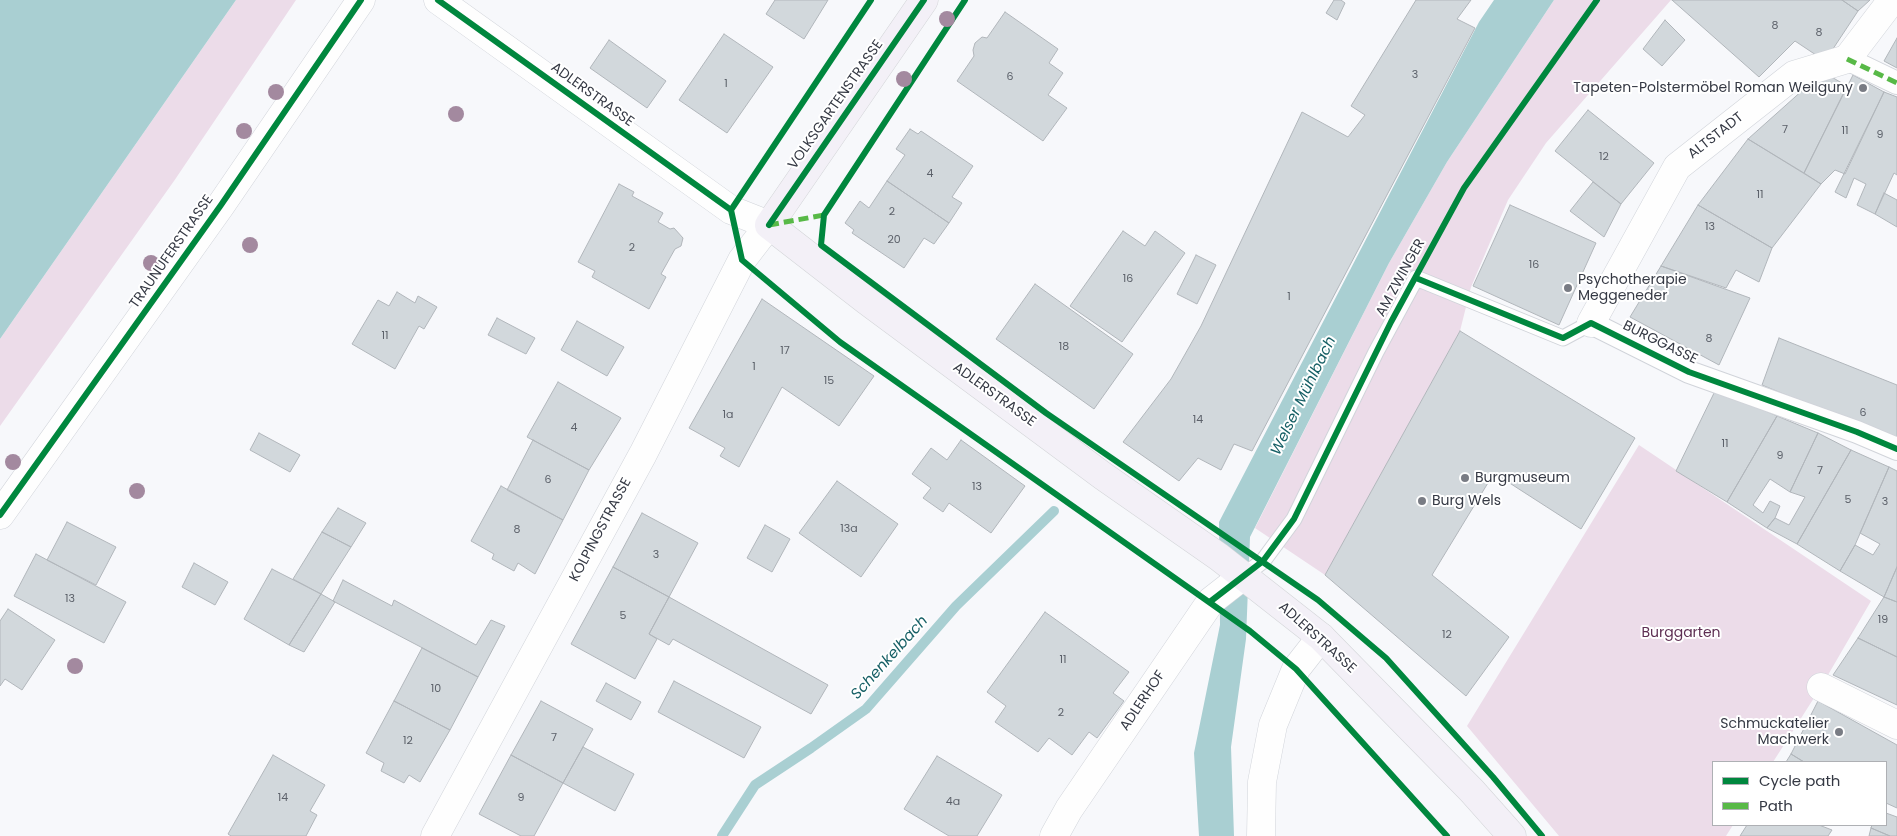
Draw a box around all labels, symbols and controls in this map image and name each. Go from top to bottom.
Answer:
house number: 8 [1772,19,1778,33]
house number: 8 [1816,26,1822,40]
street label: VOLKSGARTENSTRASSE [785,37,887,173]
street label: ADLERSTRASSE [547,59,637,131]
house number: 3 [1412,68,1418,82]
house number: 6 [1007,70,1013,84]
house number: 1 [724,77,728,91]
place label: Tapeten-Polstermöbel Roman Weilguny [1573,80,1853,96]
marker: Tapeten-Polstermöbel Roman Weilguny [1857,82,1869,94]
street label: ALTSTADT [1685,109,1747,163]
house number: 7 [1782,123,1788,137]
house number: 11 [1841,124,1849,138]
house number: 9 [1877,128,1883,142]
house number: 12 [1599,150,1609,164]
house number: 4 [927,167,933,181]
house number: 11 [1756,188,1764,202]
street label: TRAUNUFERSTRASSE [127,192,217,312]
house number: 2 [889,205,895,219]
house number: 13 [1705,220,1715,234]
house number: 20 [887,233,901,247]
street label: AM ZWINGER [1373,236,1429,320]
house number: 2 [629,241,635,255]
house number: 16 [1529,258,1539,272]
house number: 16 [1123,272,1133,286]
place label: Psychotherapie Meggeneder [1578,272,1687,304]
marker: Psychotherapie Meggeneder [1562,282,1574,294]
house number: 1 [1287,290,1291,304]
street label: BURGGASSE [1620,318,1700,368]
house number: 11 [381,329,389,343]
house number: 8 [1706,332,1712,346]
water label: Welser Mühlbach [1268,334,1340,458]
house number: 18 [1059,340,1069,354]
house number: 17 [780,344,790,358]
street label: ADLERSTRASSE [949,359,1039,431]
house number: 1 [752,360,756,374]
house number: 15 [824,374,834,388]
house number: 6 [1860,406,1866,420]
house number: 1a [723,408,733,422]
house number: 14 [1193,413,1203,427]
house number: 4 [571,421,577,435]
house number: 11 [1721,437,1729,451]
house number: 9 [1777,449,1783,463]
house number: 7 [1817,464,1823,478]
place label: Burgmuseum [1475,470,1570,486]
marker: Burgmuseum [1459,472,1471,484]
house number: 6 [545,473,551,487]
street label: KOLPINGSTRASSE [567,475,635,585]
house number: 13 [972,480,982,494]
place label: Burg Wels [1432,493,1501,509]
house number: 5 [1845,493,1851,507]
marker: Burg Wels [1416,495,1428,507]
house number: 3 [1882,495,1888,509]
house number: 13a [840,522,858,536]
house number: 8 [514,523,520,537]
house number: 3 [653,548,659,562]
house number: 13 [65,592,75,606]
street label: ADLERSTRASSE [1275,599,1359,677]
house number: 5 [620,609,626,623]
water label: Schenkelbach [848,613,932,703]
house number: 19 [1878,613,1888,627]
park label: Burggarten [1641,625,1721,641]
house number: 12 [1442,628,1452,642]
house number: 11 [1059,653,1067,667]
street label: ADLERHOF [1117,668,1169,734]
house number: 10 [431,682,441,696]
house number: 2 [1058,706,1064,720]
place label: Schmuckatelier Machwerk [1720,716,1829,749]
marker: Schmuckatelier Machwerk [1833,726,1845,738]
house number: 7 [551,731,557,745]
house number: 12 [403,734,413,748]
legend [1712,761,1887,826]
text: Cycle path [1759,770,1840,791]
house number: 14 [278,791,288,805]
house number: 9 [518,791,524,805]
house number: 4a [946,795,960,809]
text: Path [1759,795,1793,816]

